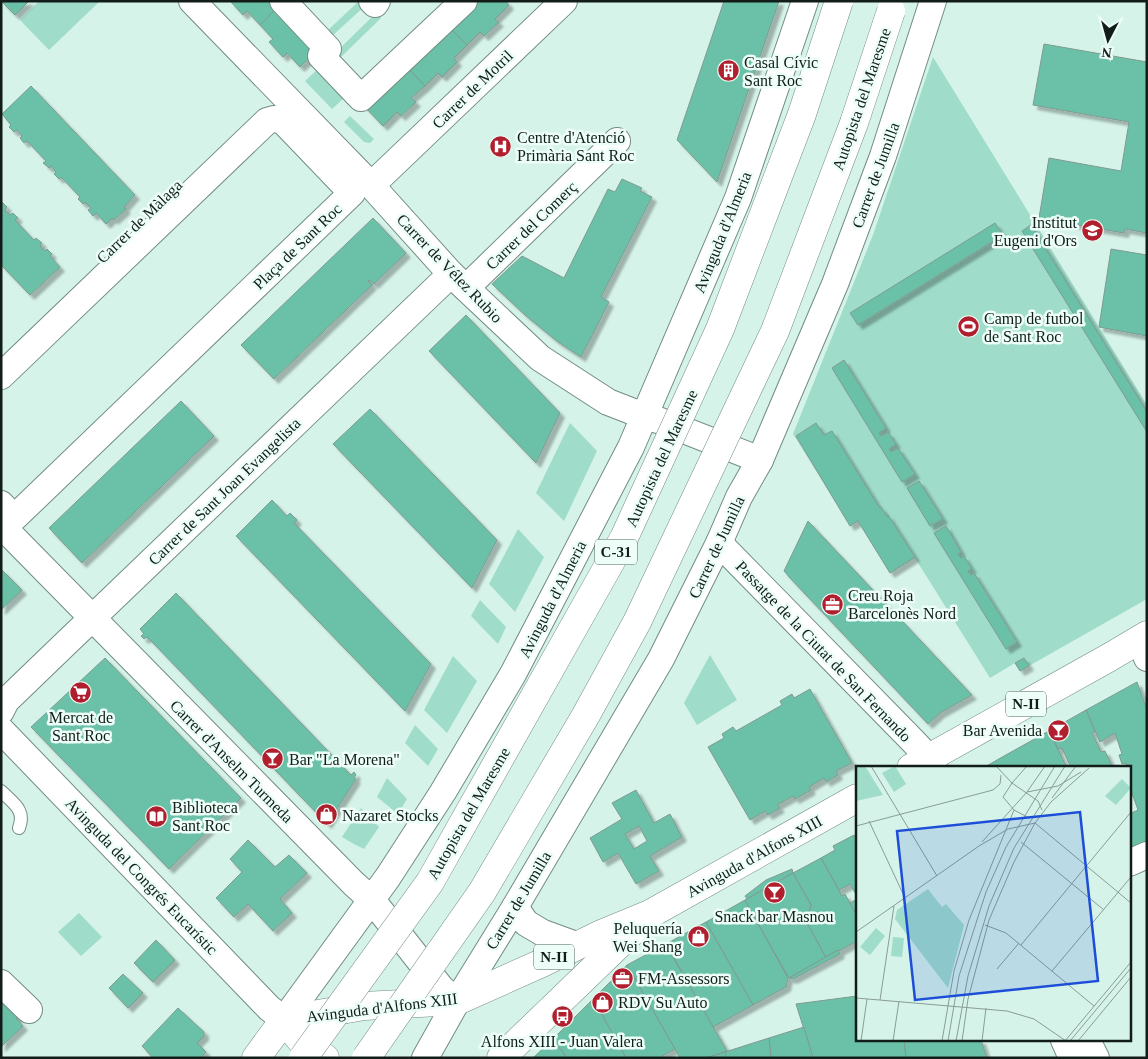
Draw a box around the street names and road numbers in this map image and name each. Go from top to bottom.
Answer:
street label: Autopista del Maresme [829,26,895,173]
street label: Carrer de Motril [429,46,516,132]
street label: Carrer de Jumilla [848,120,902,230]
street label: Avinguda d'Almeria [690,169,755,296]
street label: Carrer de Màlaga [93,176,186,267]
street label: Carrer del Comerç [483,178,581,274]
street label: Plaça de Sant Roc [250,200,346,293]
street label: Carrer de Vélez Rubio [393,211,506,326]
street label: Autopista del Maresme [622,387,702,530]
street label: Carrer de Sant Joan Evangelista [145,414,304,569]
street label: Carrer de Jumilla [685,493,748,601]
street label: Avinguda d'Almeria [516,538,590,661]
road number: C-31 [595,540,637,564]
street label: Passatge de la Ciutat de San Fernando [732,558,915,746]
road number: N-II [1006,692,1046,716]
street label: Carrer d'Anselm Turmeda [167,697,296,826]
street label: Autopista del Maresme [424,744,514,883]
street label: Avinguda del Congrés Eucarístic [62,795,221,959]
street label: Avinguda d'Alfons XIII [684,812,825,902]
street label: Carrer de Jumilla [483,848,554,952]
road number: N-II [534,944,574,970]
street label: Avinguda d'Alfons XIII [306,990,459,1026]

